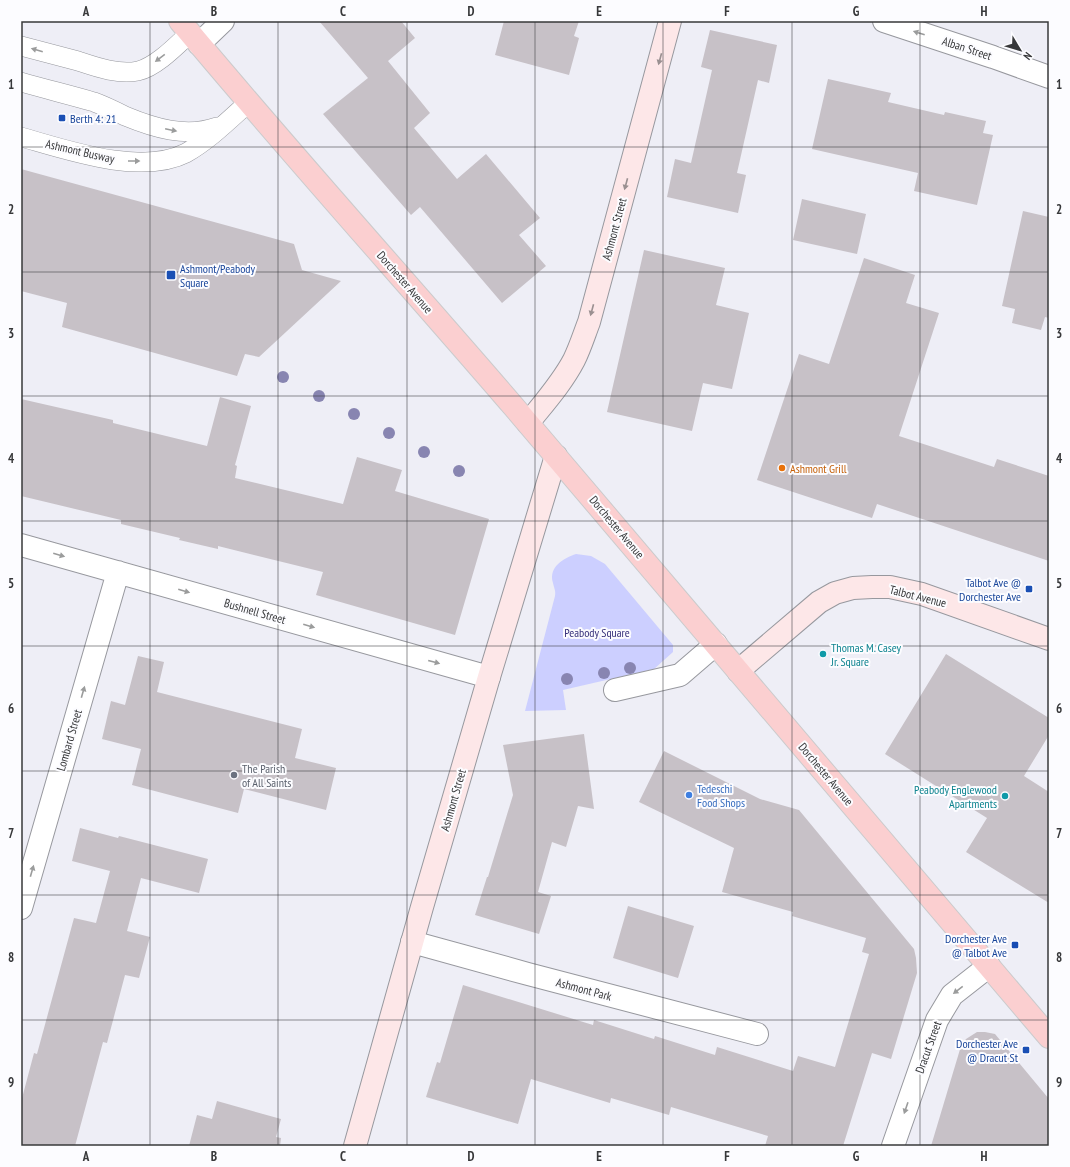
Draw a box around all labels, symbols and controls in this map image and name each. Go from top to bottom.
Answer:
text: A [82,3,90,20]
text: B [211,3,217,20]
text: C [340,3,346,20]
text: D [468,3,475,20]
text: E [596,3,602,20]
text: F [724,3,730,20]
text: G [853,3,860,20]
text: H [981,3,988,20]
one-way arrow [913,29,925,35]
north arrow [1000,30,1040,70]
street label: Alban Street [940,33,994,63]
one-way arrow [30,47,42,53]
text: N [1021,50,1035,63]
one-way arrow [656,52,662,65]
one-way arrow [155,54,166,63]
text: 1 [8,76,14,93]
text: 1 [1056,76,1062,93]
place label: Berth 4: 21 [70,111,117,126]
marker: Berth 4: 21 [57,113,67,123]
one-way arrow [165,128,178,134]
street label: Ashmont Busway [44,136,116,166]
one-way arrow [128,158,141,164]
one-way arrow [623,178,629,190]
street label: Ashmont Street [598,195,630,262]
text: 2 [8,201,14,218]
text: 2 [1056,201,1062,218]
street label: Dorchester Avenue [374,248,436,316]
place label: Ashmont/Peabody Square [180,261,256,290]
marker: Ashmont/Peabody Square [165,269,177,281]
one-way arrow [589,304,595,316]
text: 3 [8,325,14,342]
text: 3 [1056,325,1062,342]
text: 4 [8,450,15,467]
text: 4 [1056,450,1063,467]
place label: Ashmont Grill [790,461,847,476]
marker: Ashmont Grill [777,463,787,473]
street label: Dorchester Avenue [586,493,648,561]
one-way arrow [53,552,65,558]
text: 5 [8,575,14,592]
place label: Talbot Ave @ Dorchester Ave [959,575,1021,604]
text: 5 [1056,575,1062,592]
street label: Talbot Avenue [888,582,948,610]
marker: Talbot Ave @ Dorchester Ave [1024,584,1034,594]
one-way arrow [177,588,190,594]
street label: Bushnell Street [222,595,288,627]
one-way arrow [303,623,315,629]
park label: Peabody Square [564,625,630,640]
place label: Thomas M. Casey Jr. Square [830,640,902,669]
marker: Thomas M. Casey Jr. Square [818,649,828,659]
one-way arrow [427,659,440,665]
one-way arrow [80,686,86,698]
text: 6 [8,700,14,717]
text: 6 [1056,700,1062,717]
street label: Lombard Street [53,707,85,773]
street label: Dorchester Avenue [795,740,857,808]
place label: The Parish of All Saints [242,761,291,790]
street label: Ashmont Street [437,767,469,833]
marker: The Parish of All Saints [229,770,239,780]
place label: Tedeschi Food Shops [697,781,745,810]
place label: Peabody Englewood Apartments [914,782,997,811]
marker: Tedeschi Food Shops [684,790,694,800]
marker: Peabody Englewood Apartments [1000,791,1010,801]
text: 7 [8,825,14,842]
text: 7 [1056,825,1062,842]
one-way arrow [29,864,35,876]
place label: Dorchester Ave @ Talbot Ave [945,931,1007,960]
marker: Dorchester Ave @ Talbot Ave [1010,940,1020,950]
text: 8 [8,949,14,966]
text: 8 [1056,949,1062,966]
street label: Ashmont Park [555,974,614,1004]
one-way arrow [953,986,964,994]
street label: Dracut Street [912,1018,945,1075]
place label: Dorchester Ave @ Dracut St [956,1036,1019,1065]
marker: Dorchester Ave @ Dracut St [1021,1045,1031,1055]
text: 9 [8,1074,14,1091]
text: 9 [1056,1074,1062,1091]
one-way arrow [903,1102,909,1114]
text: A [82,1148,90,1165]
text: B [211,1148,217,1165]
text: C [340,1148,346,1165]
text: D [468,1148,475,1165]
text: E [596,1148,602,1165]
text: F [724,1148,730,1165]
text: G [853,1148,860,1165]
text: H [981,1148,988,1165]

